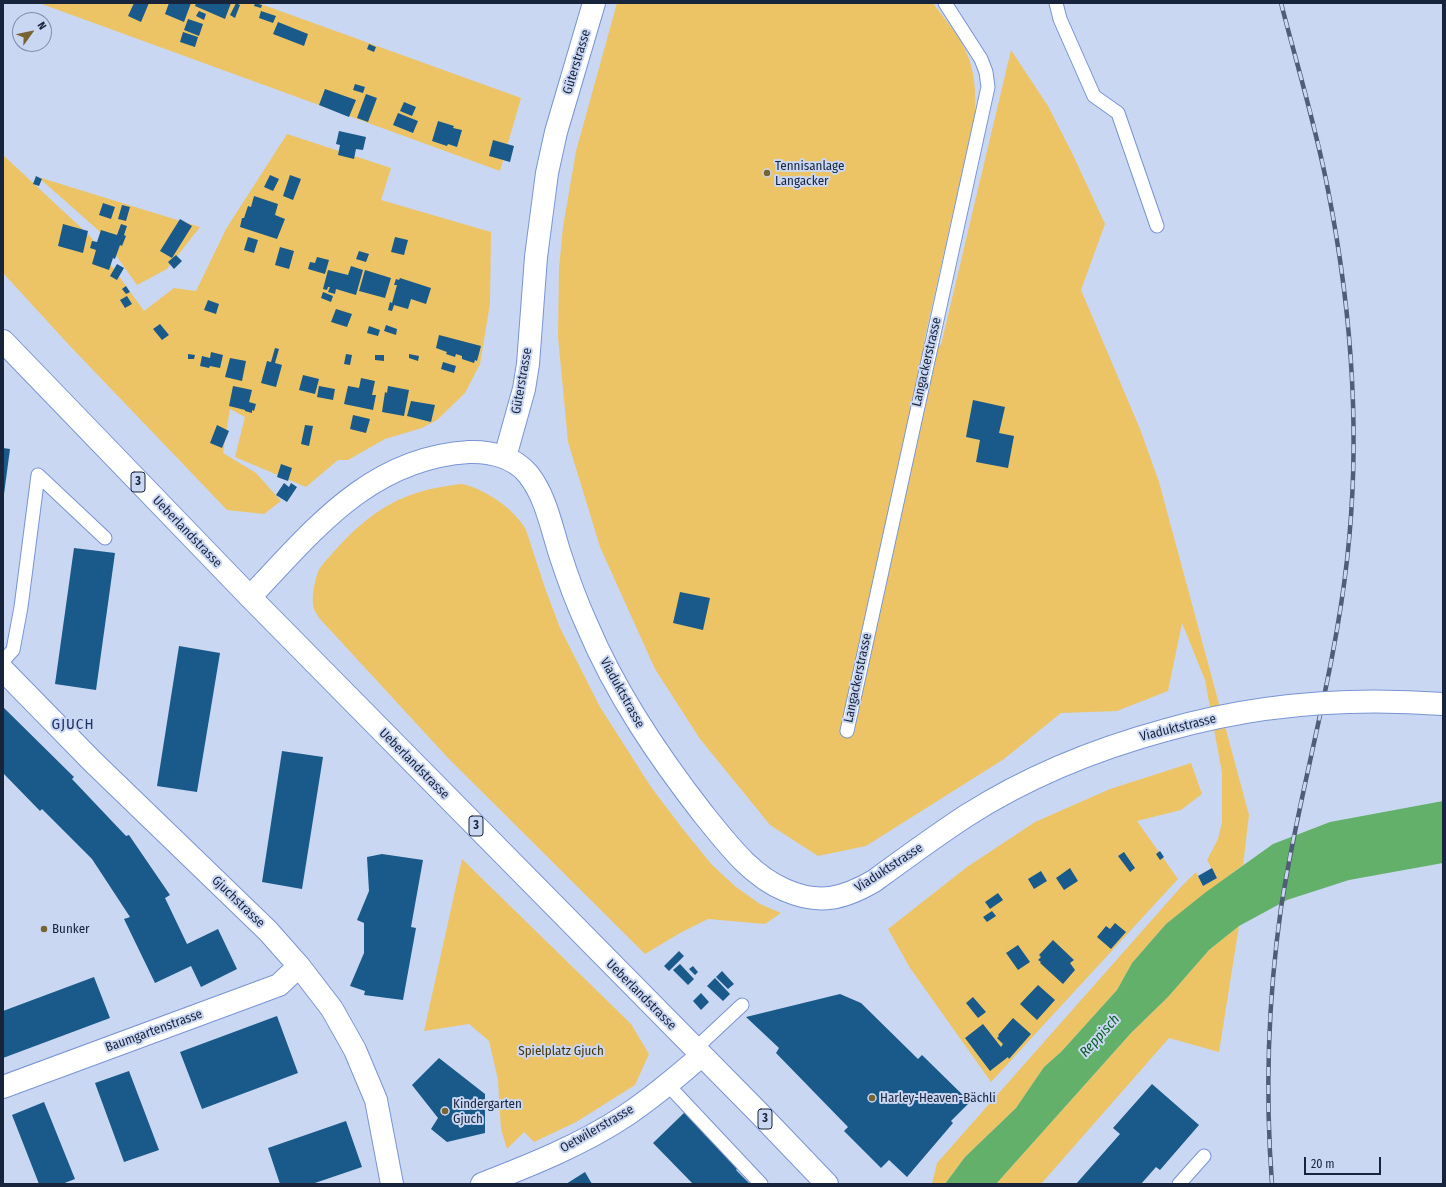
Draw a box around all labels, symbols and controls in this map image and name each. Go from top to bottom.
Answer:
north arrow [12,12,52,52]
text: N [34,19,49,32]
street label: Güterstrasse [560,28,594,96]
place label: Tennisanlage Langacker [775,158,844,189]
marker: Tennisanlage Langacker [762,168,772,178]
street label: Langackerstrasse [909,316,945,408]
street label: Güterstrasse [509,347,535,415]
road number: 3 [131,472,145,492]
street label: Ueberlandstrasse [149,493,225,571]
street label: Langackerstrasse [841,632,875,724]
street label: Viaduktstrasse [596,655,648,731]
street label: Viaduktstrasse [1138,711,1218,745]
district label: GJUCH [51,716,95,734]
street label: Ueberlandstrasse [376,726,452,802]
road number: 3 [469,816,483,836]
street label: Viaduktstrasse [852,840,926,896]
street label: Gjuchstrasse [208,873,268,931]
place label: Bunker [52,921,90,937]
marker: Bunker [39,924,49,934]
street label: Ueberlandstrasse [603,957,679,1033]
street label: Baumgartenstrasse [103,1006,205,1056]
water label: Reppisch [1077,1011,1123,1061]
park label: Spielplatz Gjuch [518,1043,604,1059]
place label: Harley-Heaven-Bächli [880,1090,996,1106]
marker: Harley-Heaven-Bächli [867,1093,877,1103]
place label: Kindergarten Gjuch [453,1096,522,1127]
street label: Oetwilerstrasse [557,1102,637,1156]
marker: Kindergarten Gjuch [440,1106,450,1116]
road number: 3 [758,1109,772,1129]
scale bar [1306,1149,1383,1175]
text: 20 m [1311,1157,1335,1171]

